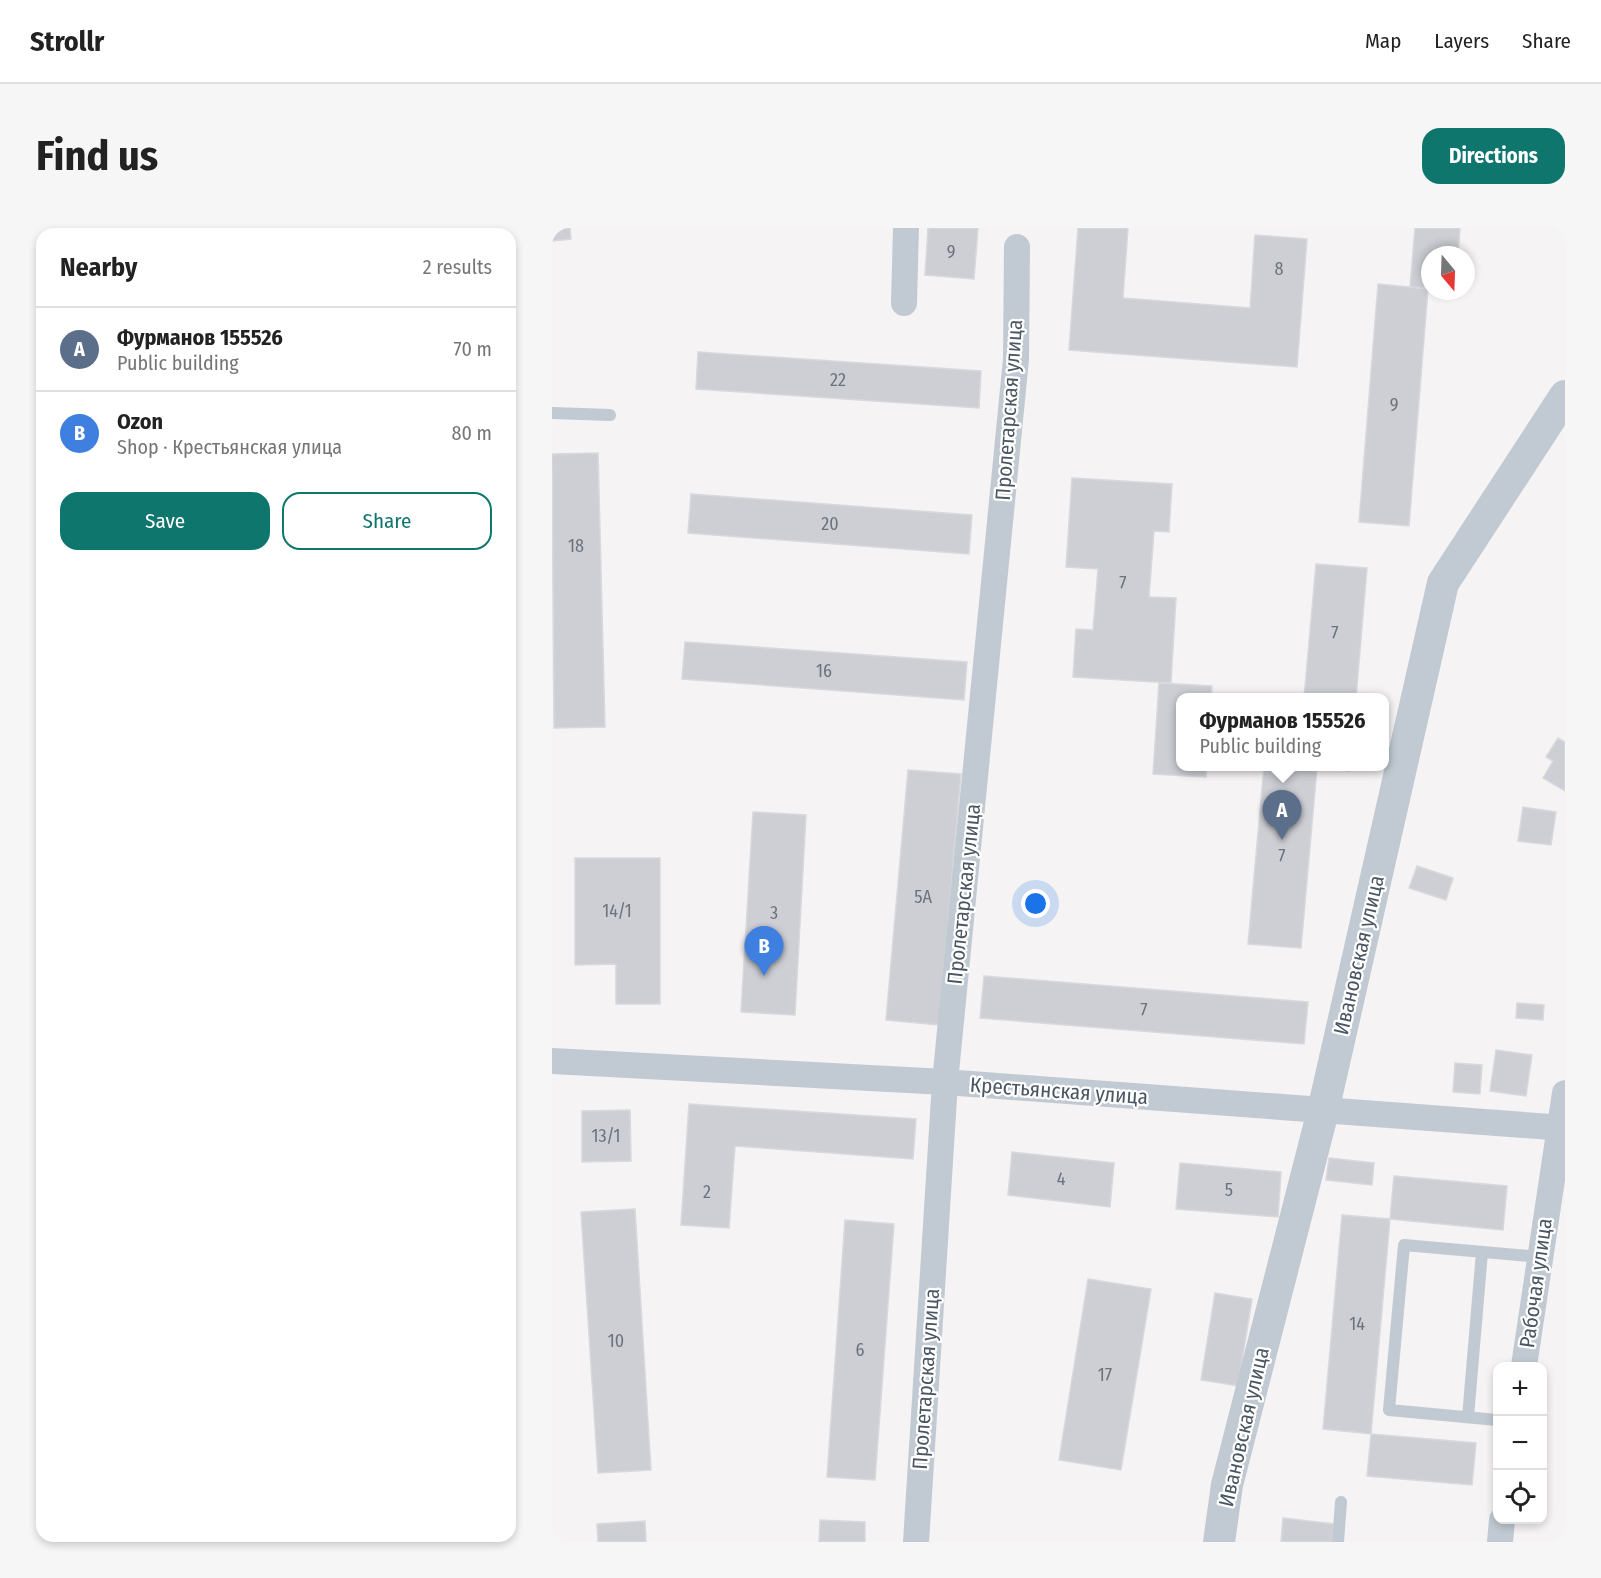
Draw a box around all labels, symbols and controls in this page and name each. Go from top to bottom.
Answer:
text: Strollr [30,25,104,58]
text: Map [1365,28,1401,54]
text: Layers [1434,28,1489,54]
text: Share [1522,28,1571,54]
button: Directions [1422,128,1565,184]
text: Find us [36,131,158,181]
house number: 9 [947,241,955,263]
north arrow [1421,246,1475,300]
text: Nearby [60,252,137,283]
text: 2 results [423,255,492,279]
house number: 8 [1275,258,1284,280]
street label: Пролетарская улица [990,319,1028,501]
text: Фурманов 155526 [117,324,283,351]
text: A [74,337,85,361]
text: 70 m [454,337,492,361]
text: Public building [117,351,239,375]
house number: 22 [830,369,846,391]
house number: 9 [1390,394,1398,416]
text: Ozon [117,408,163,435]
text: B [74,421,85,445]
text: 80 m [452,421,492,445]
text: Shop · Крестьянская улица [117,435,342,459]
button: Save [60,492,270,550]
button: Share [282,492,492,550]
house number: 20 [821,513,839,535]
house number: 18 [568,535,584,557]
house number: 7 [1119,572,1127,594]
house number: 7 [1331,622,1339,644]
house number: 16 [816,660,832,682]
popup [1176,693,1389,771]
text: Фурманов 155526 [1200,707,1365,734]
text: Public building [1200,734,1321,758]
pin: A [1262,790,1302,840]
street label: Пролетарская улица [942,802,986,986]
house number: 7 [1278,845,1286,867]
street label: Ивановская улица [1328,873,1390,1037]
house number: 5А [914,886,932,908]
your location [1021,889,1050,918]
house number: 14/1 [602,900,632,922]
house number: 3 [770,902,778,924]
pin: B [744,926,784,976]
house number: 7 [1140,999,1148,1021]
street label: Крестьянская улица [969,1072,1149,1110]
house number: 13/1 [591,1125,621,1147]
house number: 4 [1057,1168,1066,1190]
house number: 5 [1225,1179,1233,1201]
house number: 2 [703,1181,711,1203]
street label: Рабочая улица [1514,1216,1558,1350]
street label: Пролетарская улица [907,1288,945,1470]
house number: 14 [1349,1313,1365,1335]
house number: 10 [608,1330,624,1352]
house number: 6 [856,1339,865,1361]
street label: Ивановская улица [1213,1345,1275,1509]
map controls [1493,1362,1547,1524]
button: + [1493,1362,1547,1416]
house number: 17 [1098,1364,1112,1386]
button: − [1493,1416,1547,1470]
button: locate [1493,1470,1547,1524]

